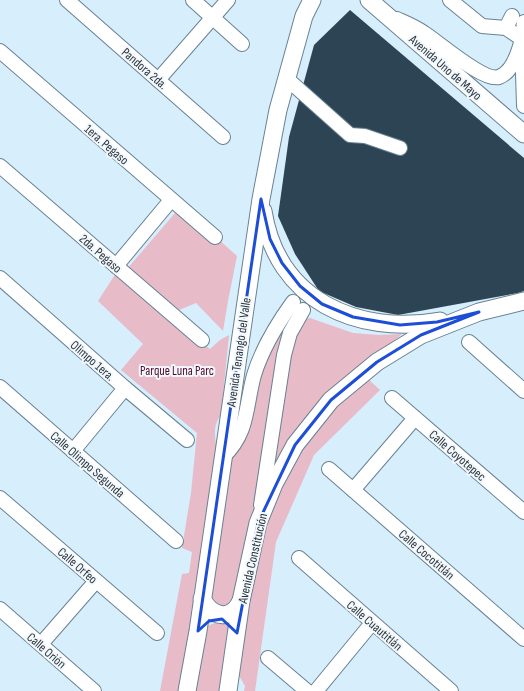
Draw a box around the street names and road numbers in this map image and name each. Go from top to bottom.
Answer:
street label: Avenida Uno de Mayo [405,31,485,104]
street label: Pandora 2da. [118,45,171,93]
street label: 1era. Pegaso [81,121,132,168]
street label: 2da. Pegaso [76,231,125,277]
street label: Avenida Tenango del Valle [223,297,255,409]
street label: Olimpo 1era. [67,337,118,384]
street label: Calle Coyotepec [426,427,489,485]
street label: Calle Olimpo Segunda [47,428,128,501]
street label: Avenida Constitución [235,511,271,606]
street label: Calle Cocotitlán [395,526,458,583]
street label: Calle Orfeo [54,544,101,587]
street label: Calle Cuautitlán [343,597,406,654]
street label: Calle Orión [23,629,69,672]

